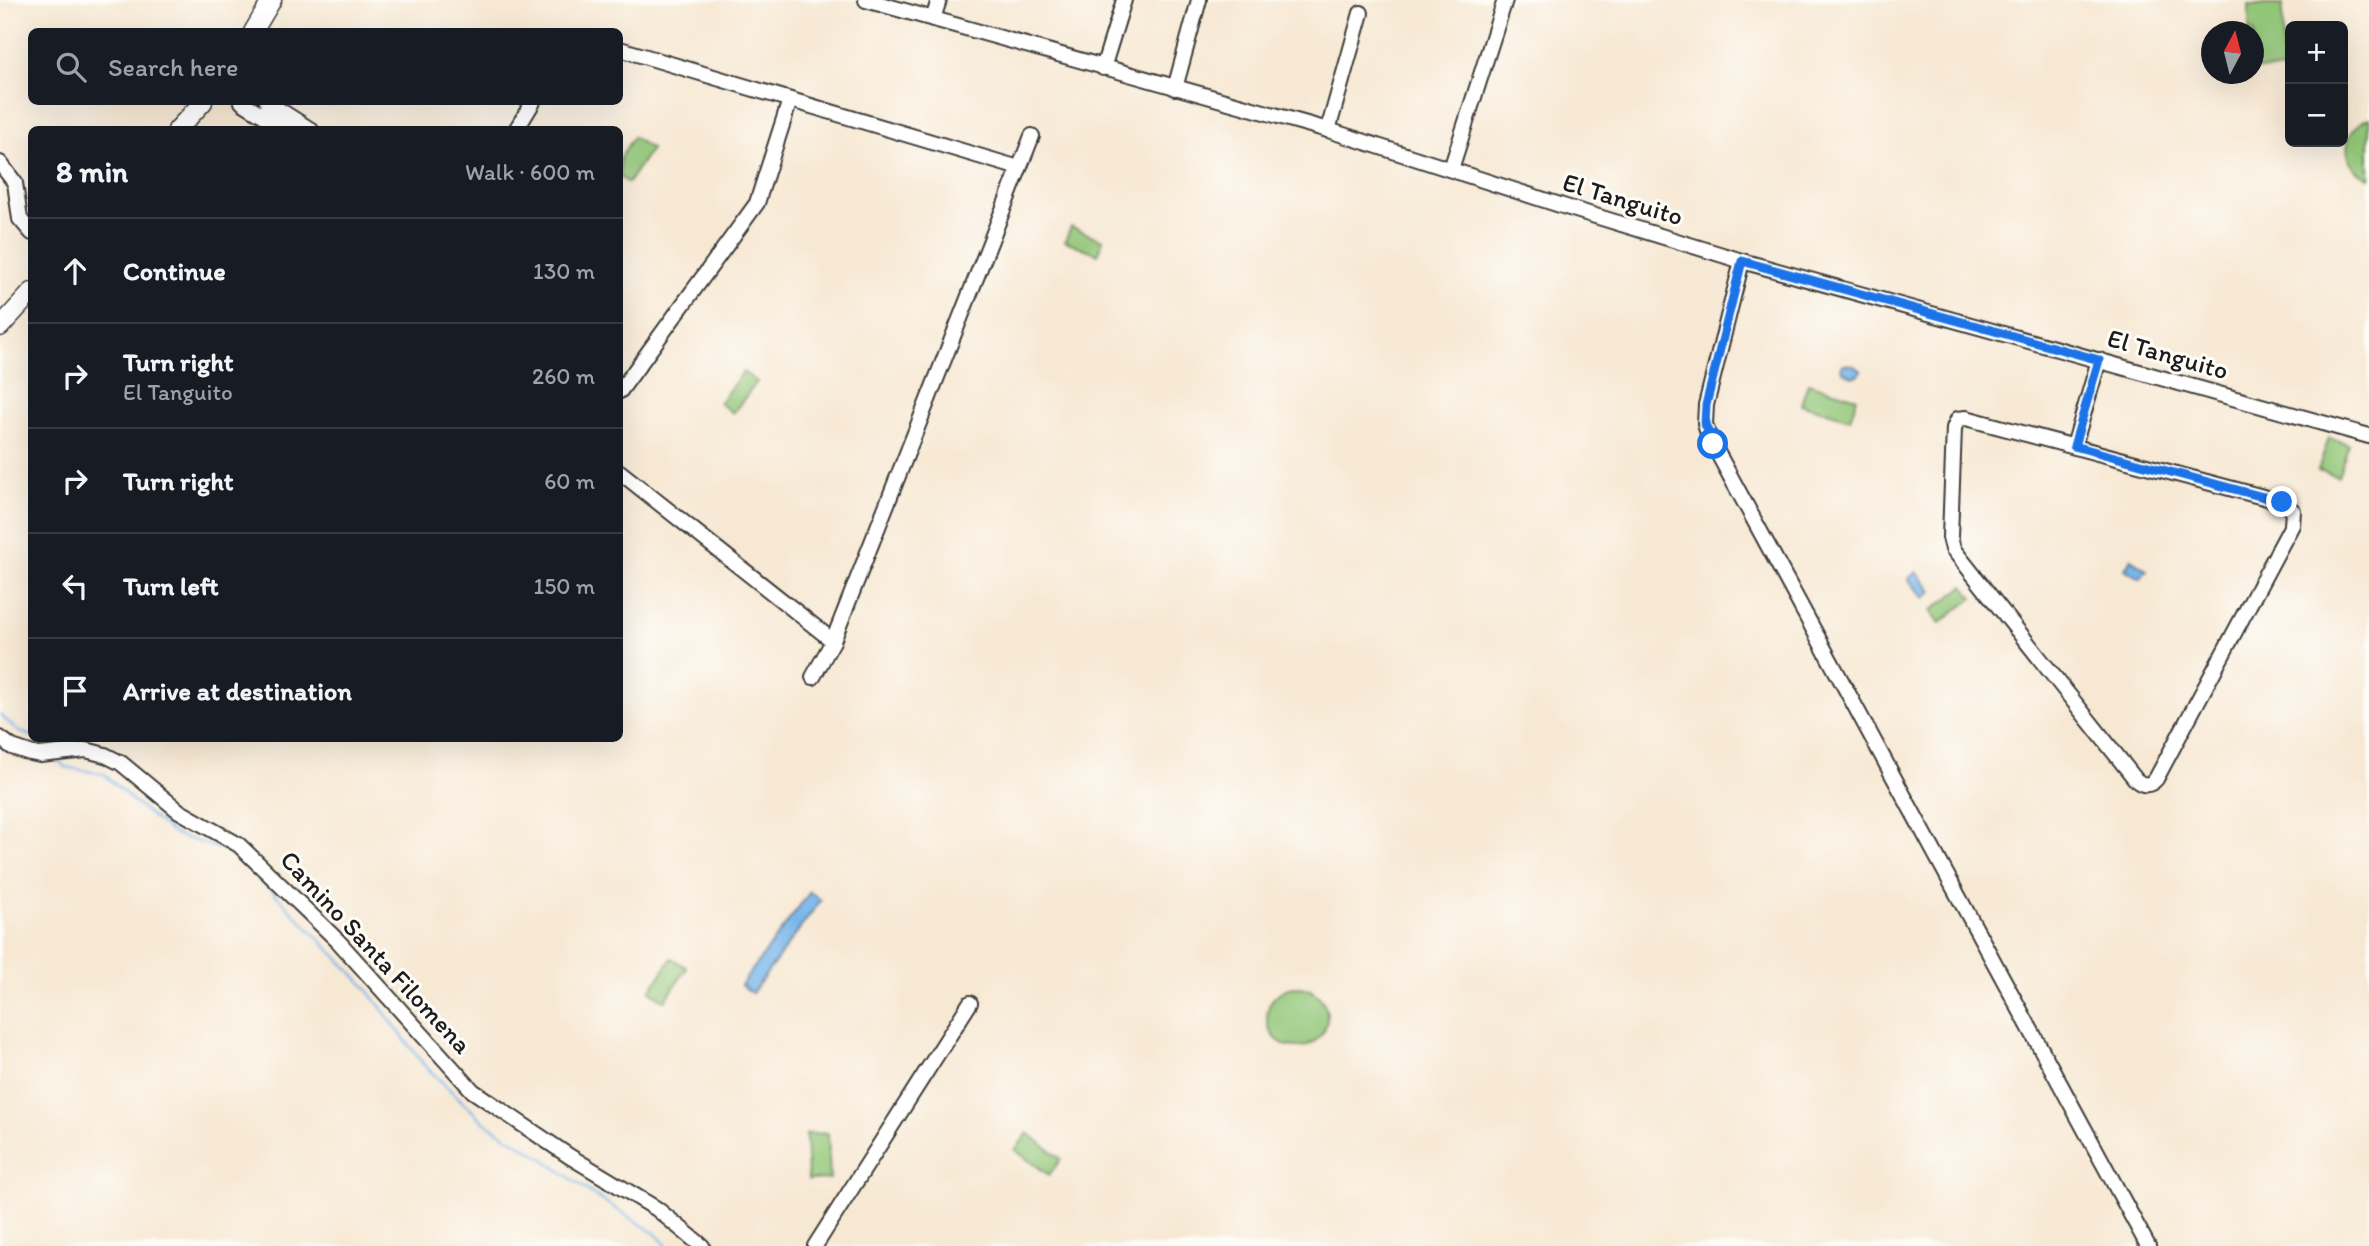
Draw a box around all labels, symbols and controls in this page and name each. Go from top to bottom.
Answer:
north arrow [2201,21,2264,84]
map controls [2285,21,2348,147]
button: + [2285,21,2348,84]
search box [28,28,623,105]
icon: search [52,48,90,86]
text: Search here [108,51,238,83]
button: − [2285,84,2348,147]
text: 8 min [56,153,128,190]
text: Walk · 600 m [465,158,595,186]
street label: El Tanguito [1559,166,1687,232]
icon: ahead [56,252,94,290]
text: Continue [123,255,226,287]
text: 130 m [533,257,595,285]
street label: El Tanguito [2104,322,2232,386]
text: Turn right [123,346,234,378]
icon: right [56,357,94,395]
text: 260 m [532,362,595,390]
text: El Tanguito [123,378,233,406]
route start [1697,428,1728,459]
icon: right [56,462,94,500]
text: Turn right [123,465,234,497]
text: 60 m [544,467,595,495]
route end [2266,486,2297,517]
icon: left [56,567,94,605]
text: Turn left [123,570,219,602]
text: 150 m [534,572,595,600]
icon: arrive [56,672,94,710]
text: Arrive at destination [123,675,352,707]
street label: Camino Santa Filomena [274,844,479,1061]

